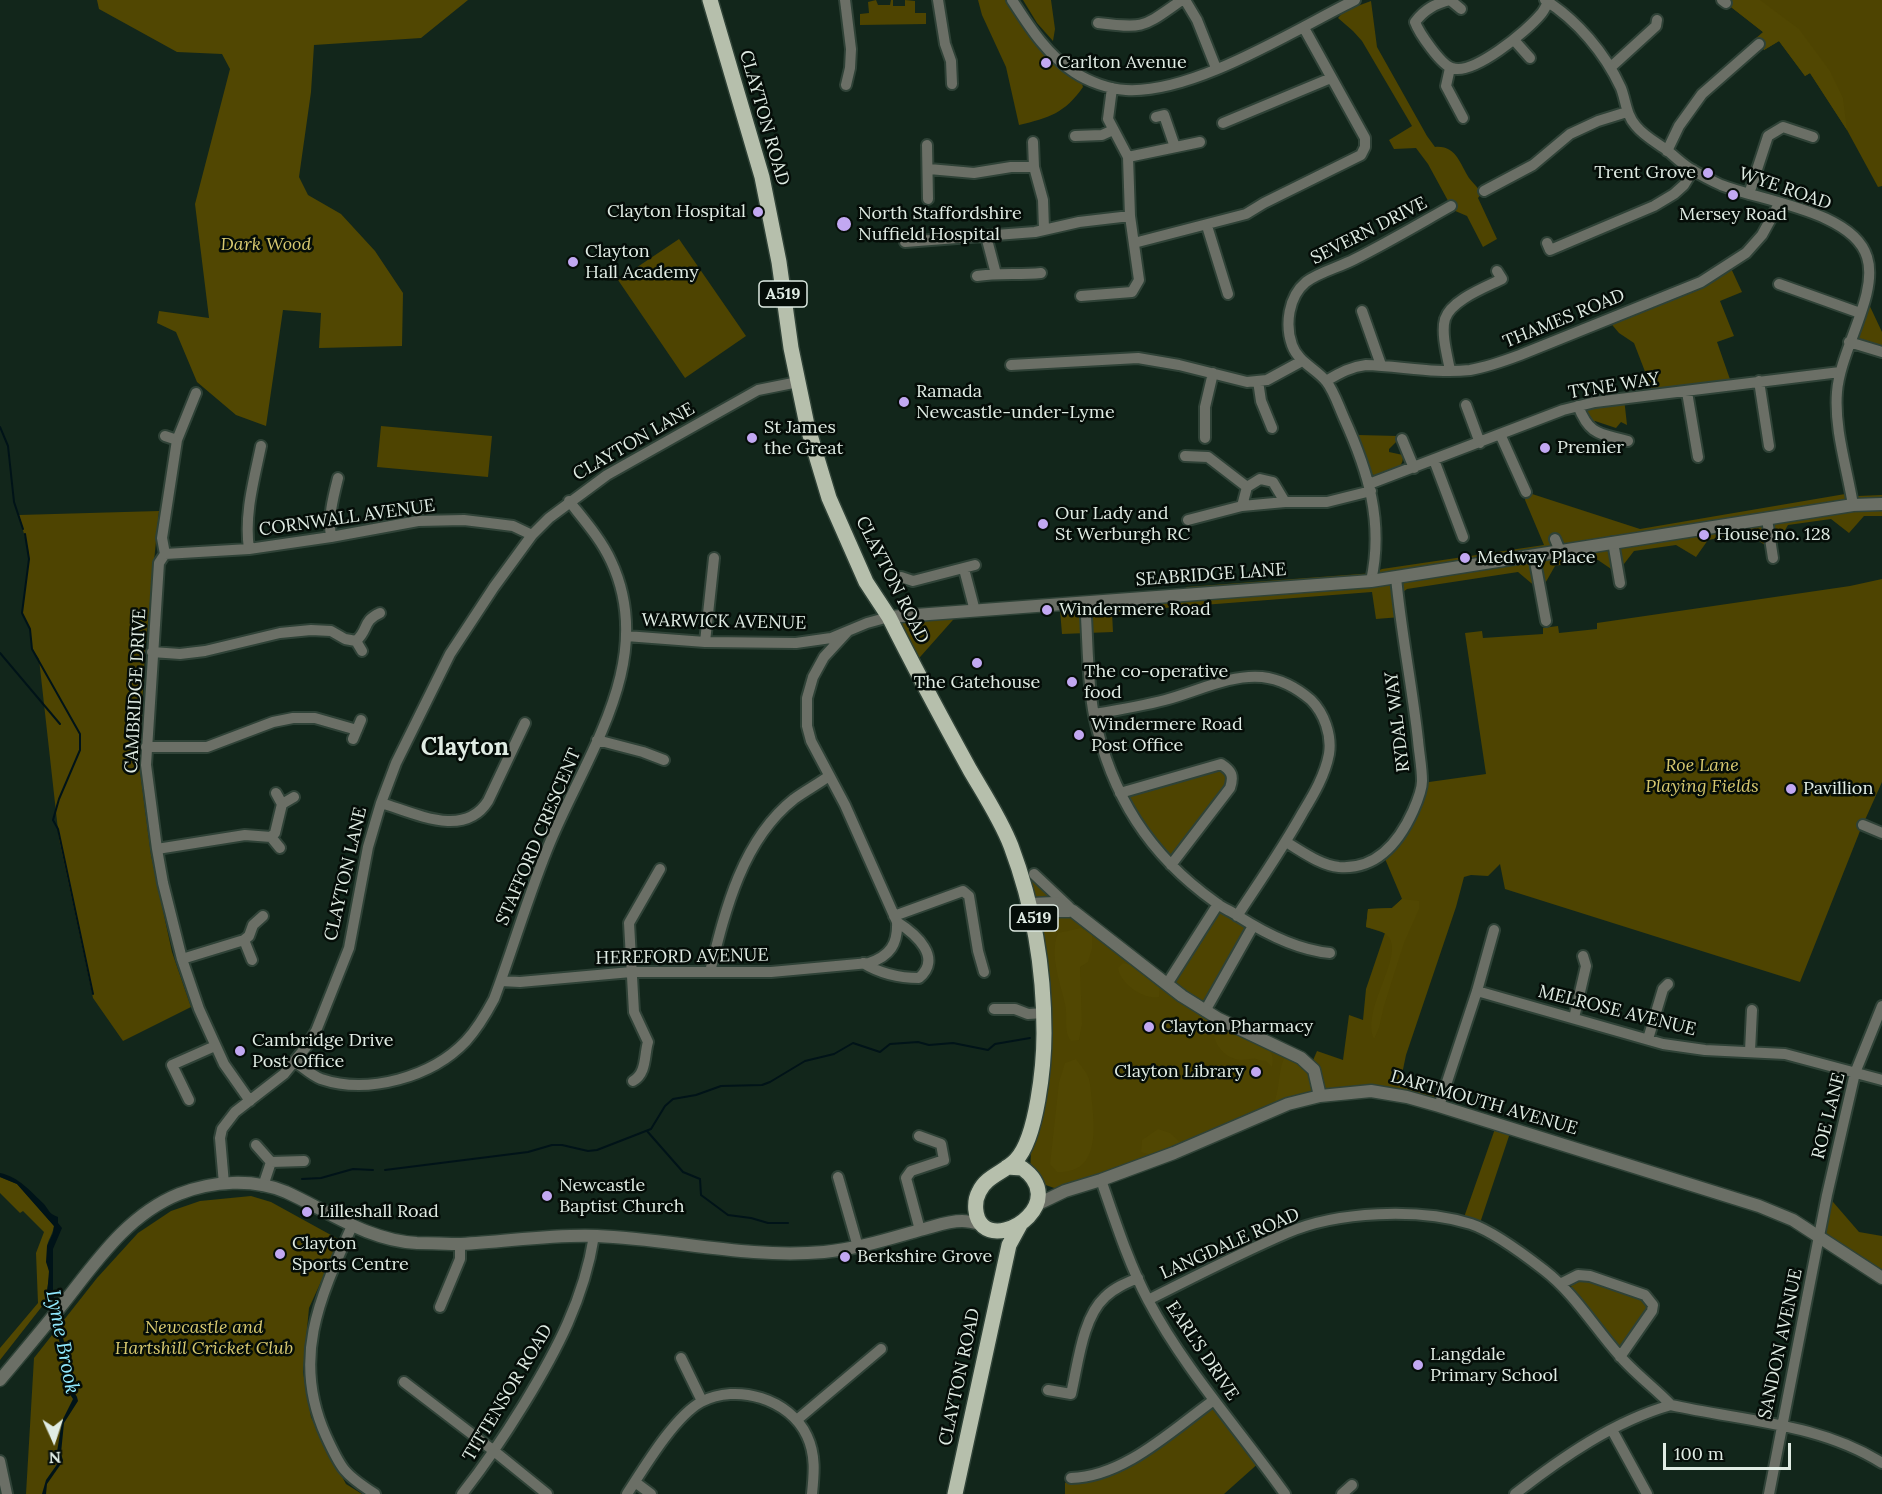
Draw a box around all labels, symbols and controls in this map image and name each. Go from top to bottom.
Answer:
street label: CLAYTON ROAD [734,48,794,188]
place label: Carlton Avenue [1058,52,1187,74]
marker: Carlton Avenue [1039,56,1053,70]
place label: Trent Grove [1594,162,1696,184]
street label: WYE ROAD [1736,163,1834,215]
marker: Trent Grove [1701,166,1715,180]
marker: Mersey Road [1726,188,1740,202]
street label: SEVERN DRIVE [1307,192,1431,270]
place label: Clayton Hospital [607,201,746,223]
place label: North Staffordshire Nuffield Hospital [858,203,1022,246]
place label: Mersey Road [1679,204,1787,226]
marker: Clayton Hospital [751,205,765,219]
marker: North Staffordshire Nuffield Hospital [835,215,853,233]
park label: Dark Wood [221,234,311,256]
place label: Clayton Hall Academy [585,241,699,284]
marker: Clayton Hall Academy [566,255,580,269]
road number: A519 [759,281,807,307]
street label: THAMES ROAD [1500,285,1628,353]
street label: TYNE WAY [1567,368,1661,404]
place label: Ramada Newcastle-under-Lyme [916,381,1115,424]
marker: Ramada Newcastle-under-Lyme [897,395,911,409]
street label: CLAYTON LANE [569,398,699,486]
place label: St James the Great [764,417,843,460]
marker: St James the Great [745,431,759,445]
place label: Premier [1557,437,1624,459]
marker: Premier [1538,441,1552,455]
street label: CORNWALL AVENUE [258,495,436,541]
place label: Our Lady and St Werburgh RC [1055,503,1190,546]
street label: CLAYTON ROAD [851,513,933,647]
marker: Our Lady and St Werburgh RC [1036,517,1050,531]
place label: House no. 128 [1716,524,1831,546]
marker: House no. 128 [1697,528,1711,542]
place label: Medway Place [1477,547,1596,569]
marker: Medway Place [1458,551,1472,565]
street label: SEABRIDGE LANE [1135,559,1287,591]
place label: Windermere Road [1059,599,1211,621]
marker: Windermere Road [1040,603,1054,617]
street label: CAMBRIDGE DRIVE [121,608,151,774]
street label: WARWICK AVENUE [641,610,807,634]
marker: The Gatehouse [970,656,984,670]
place label: The co-operative food [1084,661,1228,704]
street label: RYDAL WAY [1381,670,1415,774]
place label: The Gatehouse [914,672,1040,694]
marker: The co-operative food [1065,675,1079,689]
place label: Windermere Road Post Office [1091,714,1243,756]
marker: Windermere Road Post Office [1072,728,1086,742]
district label: Clayton [421,734,509,762]
street label: STAFFORD CRESCENT [492,745,586,929]
park label: Roe Lane Playing Fields [1645,755,1759,798]
place label: Pavillion [1803,778,1873,800]
marker: Pavillion [1784,782,1798,796]
street label: CLAYTON LANE [320,805,372,943]
road number: A519 [1010,905,1058,931]
street label: HEREFORD AVENUE [595,945,769,969]
street label: MELROSE AVENUE [1536,981,1698,1041]
place label: Clayton Pharmacy [1161,1016,1313,1038]
marker: Clayton Pharmacy [1142,1020,1156,1034]
place label: Cambridge Drive Post Office [252,1030,393,1072]
marker: Cambridge Drive Post Office [233,1044,247,1058]
place label: Clayton Library [1114,1061,1244,1083]
marker: Clayton Library [1249,1065,1263,1079]
street label: DARTMOUTH AVENUE [1388,1066,1580,1140]
street label: ROE LANE [1808,1071,1850,1161]
place label: Newcastle Baptist Church [559,1175,684,1218]
marker: Newcastle Baptist Church [540,1189,554,1203]
place label: Lilleshall Road [319,1201,439,1223]
street label: LANGDALE ROAD [1157,1204,1303,1284]
marker: Lilleshall Road [300,1205,314,1219]
place label: Clayton Sports Centre [292,1233,409,1276]
place label: Berkshire Grove [857,1246,992,1268]
marker: Clayton Sports Centre [273,1247,287,1261]
marker: Berkshire Grove [838,1250,852,1264]
street label: SANDON AVENUE [1755,1267,1807,1421]
water label: Lyme Brook [40,1288,84,1396]
street label: EARL'S DRIVE [1161,1297,1243,1405]
street label: CLAYTON ROAD [935,1306,985,1448]
park label: Newcastle and Hartshill Cricket Club [115,1317,293,1360]
street label: TITTENSOR ROAD [459,1321,557,1465]
place label: Langdale Primary School [1430,1344,1558,1386]
marker: Langdale Primary School [1411,1358,1425,1372]
north arrow [24,1410,84,1470]
scale bar [1666,1431,1794,1469]
text: 100 m [1674,1442,1724,1465]
text: N [48,1448,62,1468]

